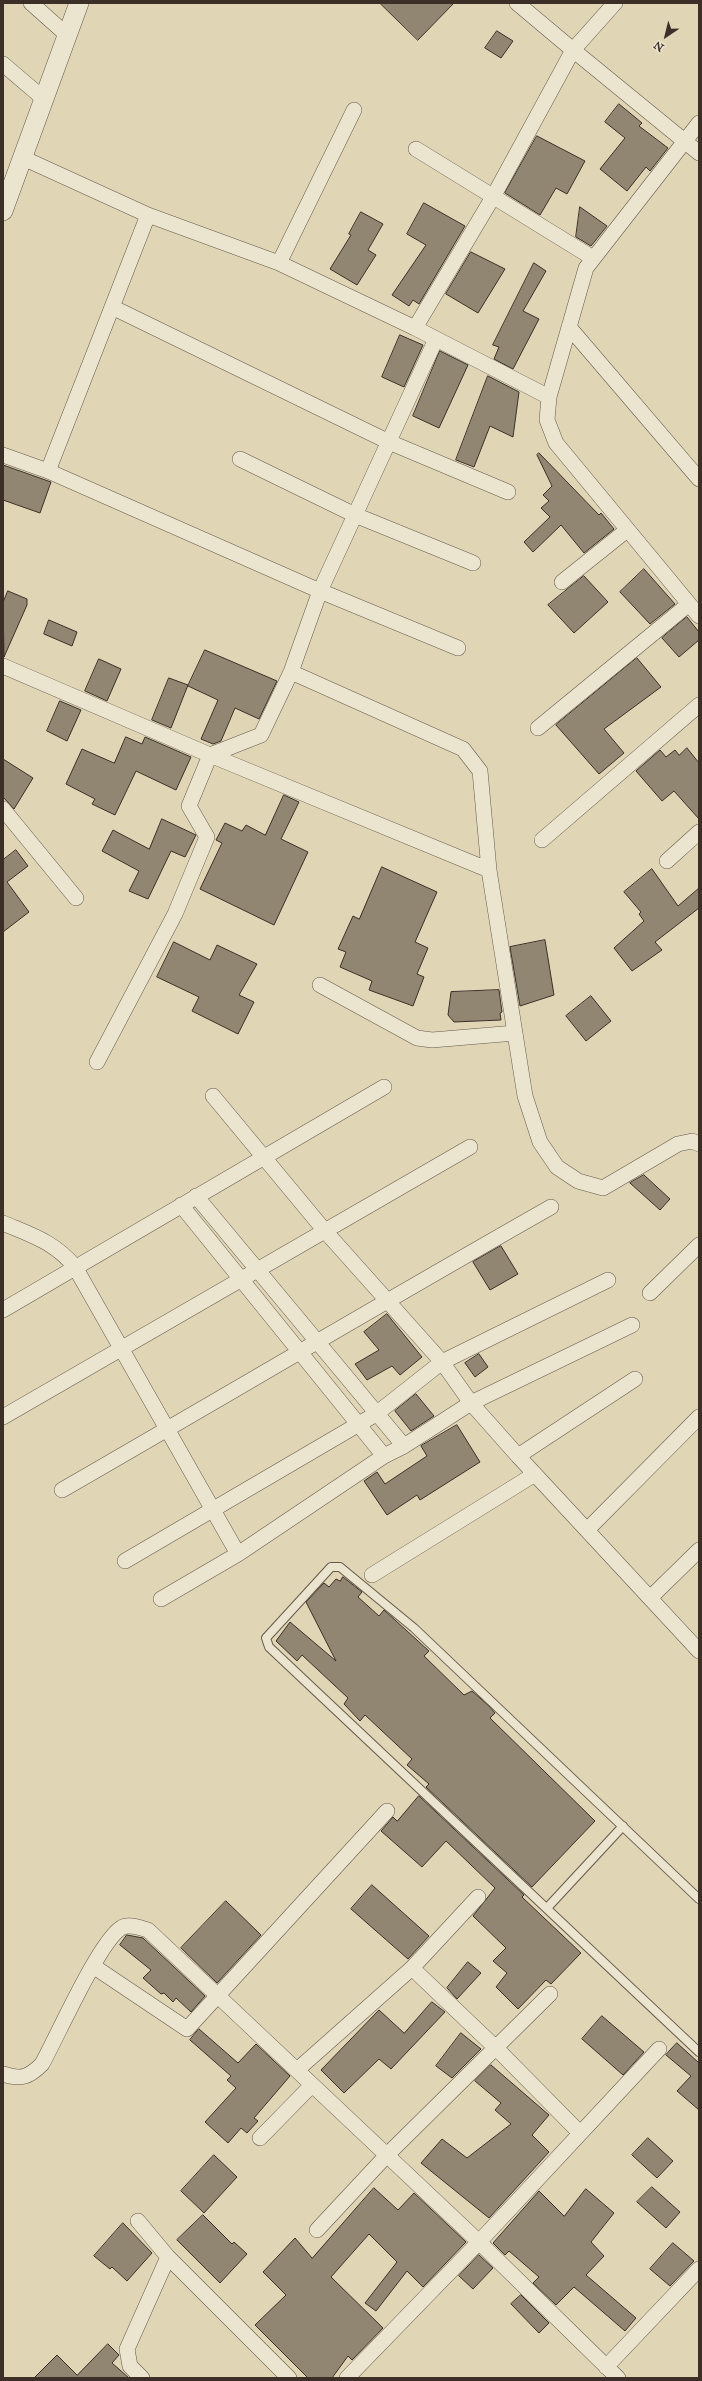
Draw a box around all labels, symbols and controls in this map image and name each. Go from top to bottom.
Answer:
north arrow [646,16,686,56]
text: N [651,38,666,54]

